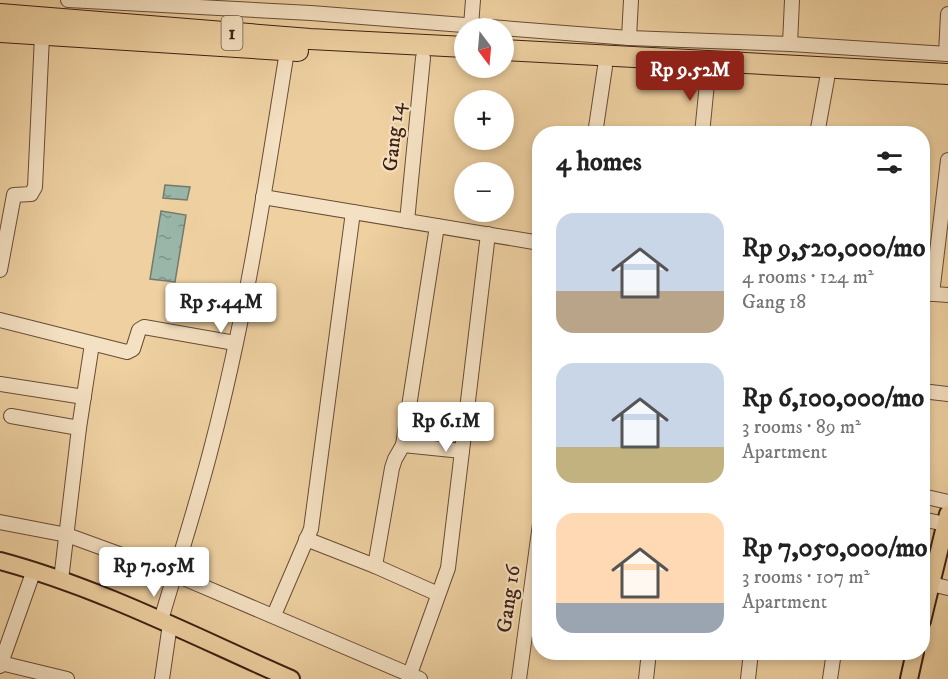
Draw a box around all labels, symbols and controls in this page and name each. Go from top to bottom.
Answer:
road number: 1 [222,16,242,50]
north arrow [454,18,514,78]
map controls [454,18,514,222]
pin: Rp 9.52M [628,51,752,102]
text: Rp 9.52M [650,58,730,83]
button: + [454,90,514,150]
street label: Gang 14 [377,100,411,173]
text: 4 homes [556,146,642,179]
icon: filters [873,146,906,179]
button: − [454,162,514,222]
text: Rp 9,520,000/mo [742,232,925,265]
icon: home [604,237,676,309]
text: 4 rooms · 124 m² [742,265,874,290]
pin: Rp 5.44M [159,283,283,334]
text: Rp 5.44M [179,290,263,315]
text: Gang 18 [742,290,806,315]
text: Rp 6,100,000/mo [742,382,924,415]
icon: home [604,387,676,459]
pin: Rp 6.1M [391,402,501,453]
text: Rp 6.1M [412,409,480,434]
text: 3 rooms · 89 m² [742,415,861,440]
text: Apartment [742,440,827,465]
text: Rp 7,050,000/mo [742,532,928,565]
icon: home [604,537,676,609]
pin: Rp 7.05M [92,547,216,598]
text: Rp 7.05M [113,554,195,579]
street label: Gang 16 [491,563,527,634]
text: 3 rooms · 107 m² [742,565,870,590]
text: Apartment [742,590,827,615]

